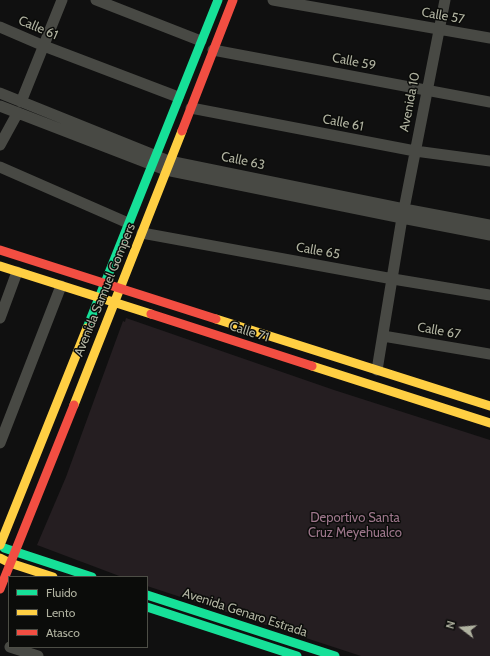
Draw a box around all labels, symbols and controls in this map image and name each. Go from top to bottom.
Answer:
street label: Calle 57 [420,5,466,27]
street label: Calle 61 [16,13,60,43]
street label: Calle 59 [331,50,377,74]
street label: Avenida 10 [397,71,423,133]
street label: Calle 61 [321,111,365,135]
street label: Calle 63 [220,149,266,173]
street label: Avenida Samuel Gompers [71,221,139,359]
street label: Calle 65 [295,239,341,263]
street label: Calle 71 [227,318,271,346]
street label: Calle 67 [416,320,462,342]
park label: Deportivo Santa Cruz Meyehualco [308,510,402,541]
legend [8,576,148,648]
text: Fluido [46,585,77,600]
street label: Avenida Genaro Estrada [181,585,309,641]
text: Lento [46,605,75,620]
north arrow [442,608,482,648]
text: N [443,619,458,630]
text: Atasco [46,625,80,640]

